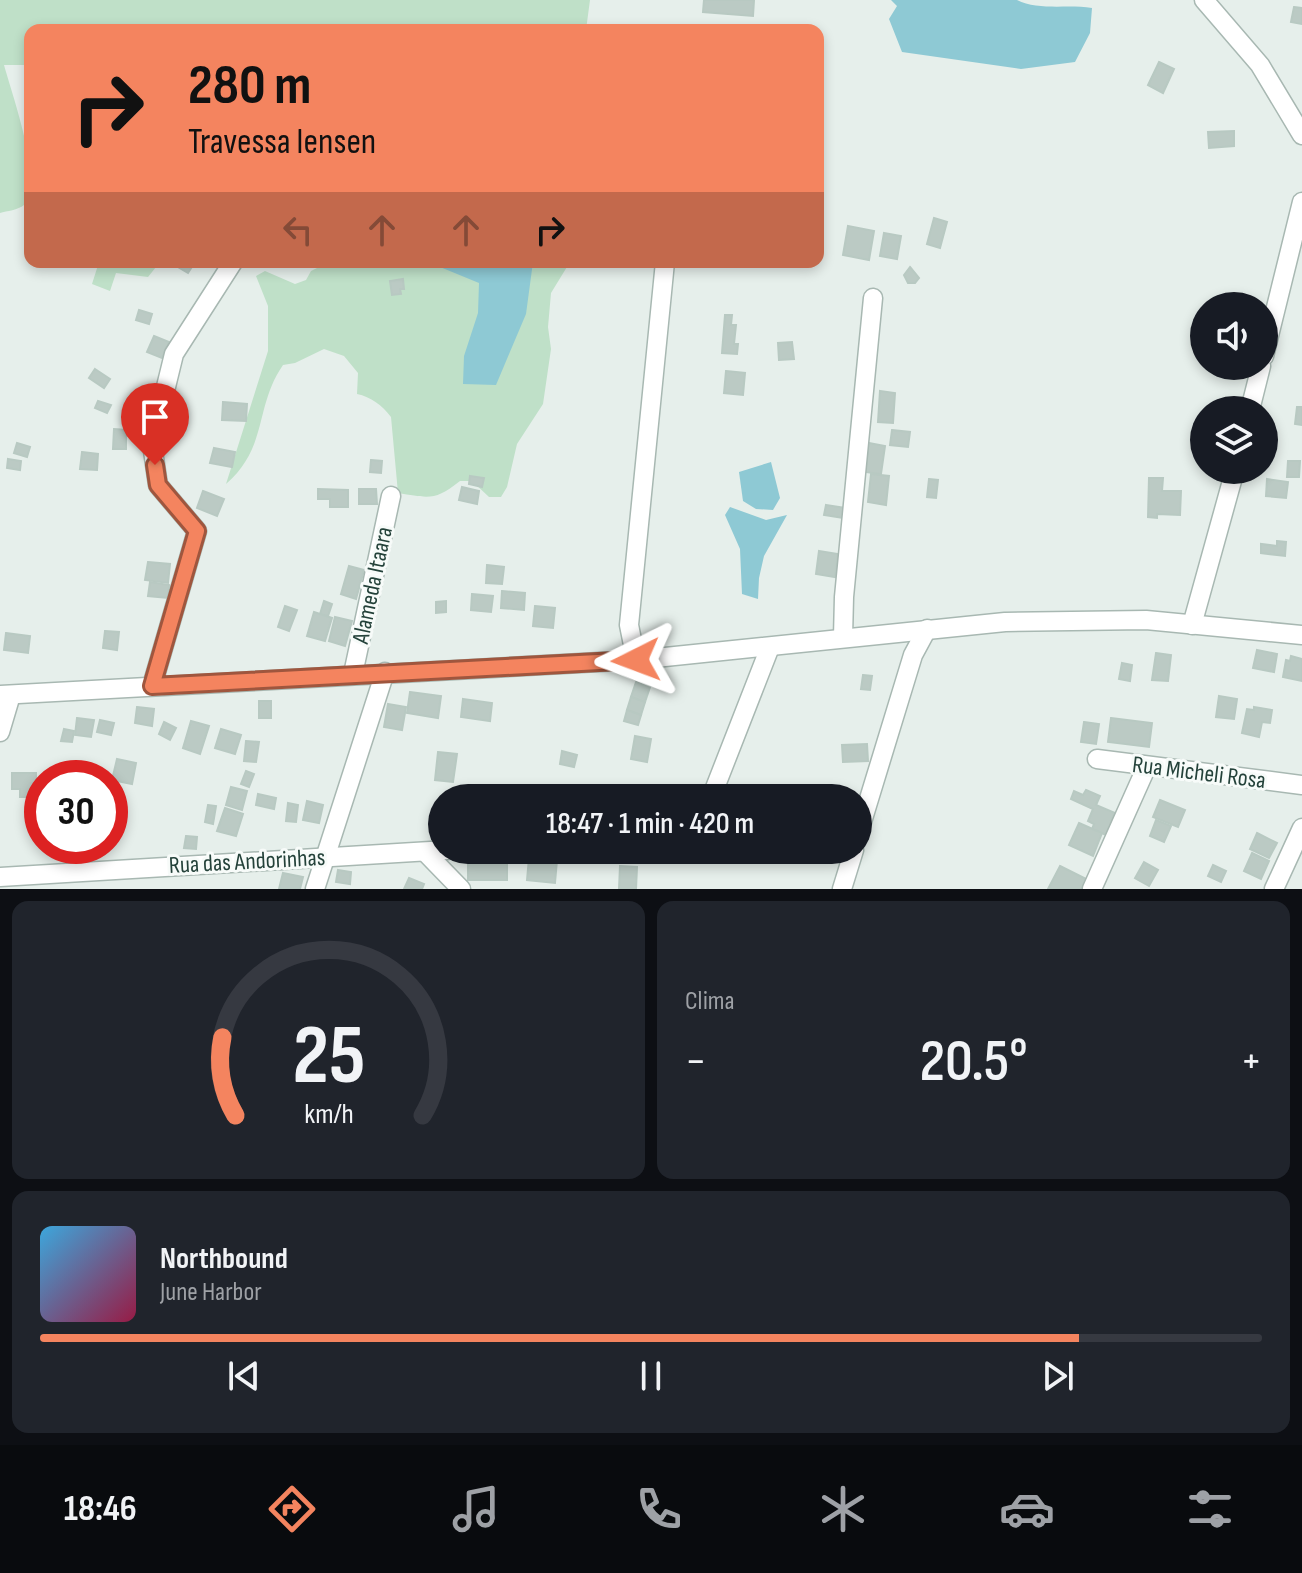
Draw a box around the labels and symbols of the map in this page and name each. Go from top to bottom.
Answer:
pin [121,383,189,465]
street label: Alameda Itaara [346,524,399,647]
position arrow [594,618,678,702]
street label: Rua Micheli Rosa [1131,750,1267,795]
speed limit sign: 30 [24,760,128,864]
street label: Rua das Andorinhas [168,843,326,880]

